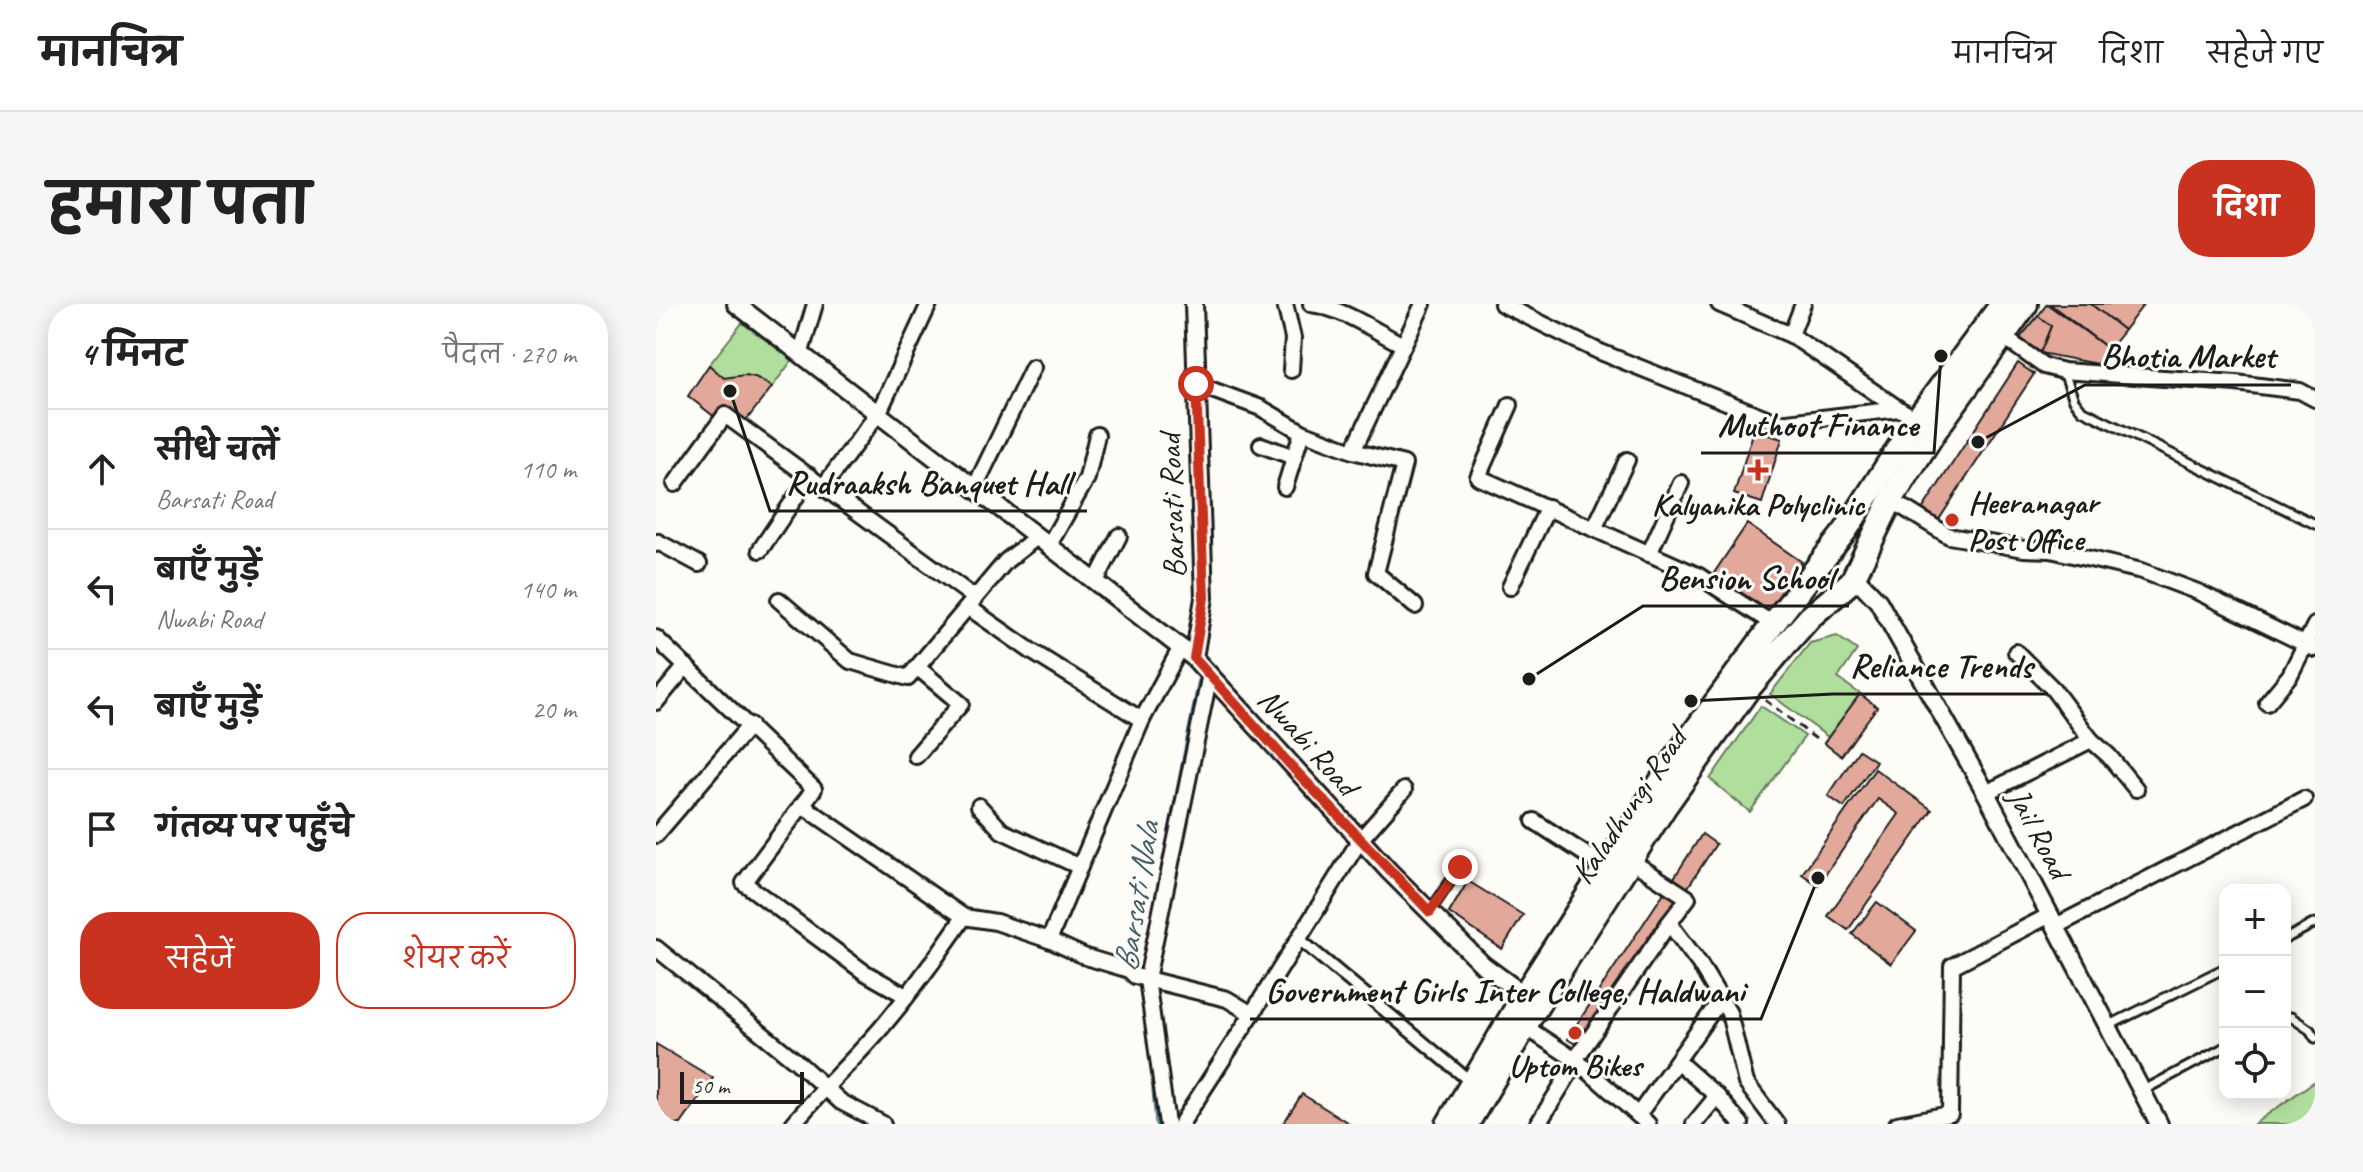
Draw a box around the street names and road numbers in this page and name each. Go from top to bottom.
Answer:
street label: Barsati Road [1149,429,1195,579]
street label: Nwabi Road [1249,680,1370,808]
street label: Kaladhungi Road [1562,717,1699,892]
street label: Jail Road [1997,779,2082,890]

